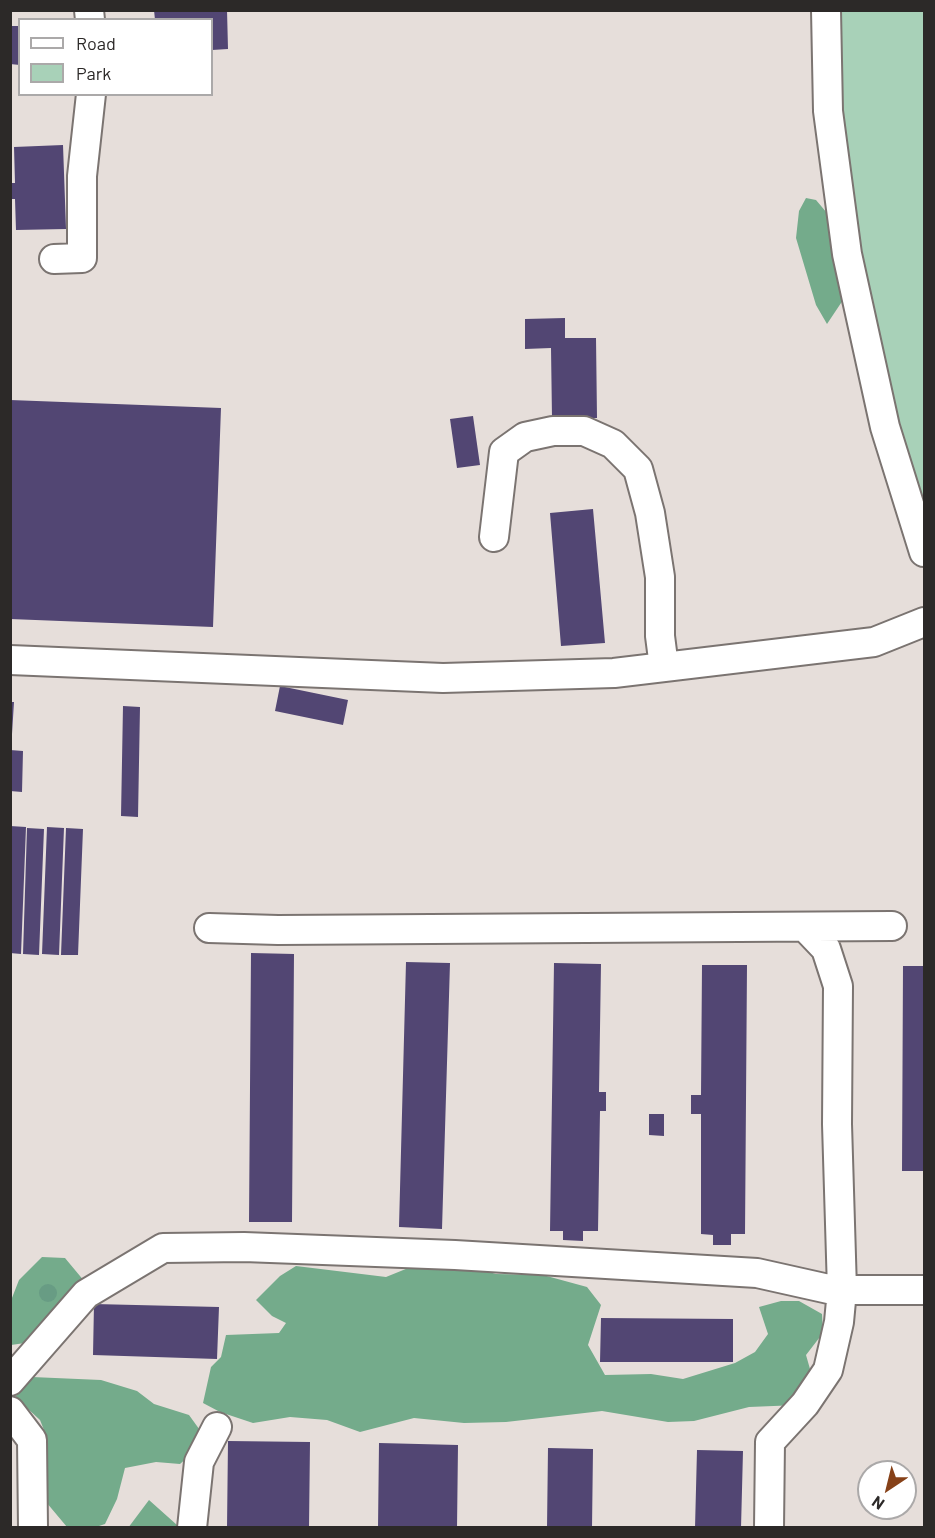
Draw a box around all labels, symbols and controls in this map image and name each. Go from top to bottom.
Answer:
legend [18,18,213,96]
text: Road [76,32,116,54]
text: Park [76,62,111,84]
north arrow [857,1460,917,1520]
text: N [868,1493,887,1514]

